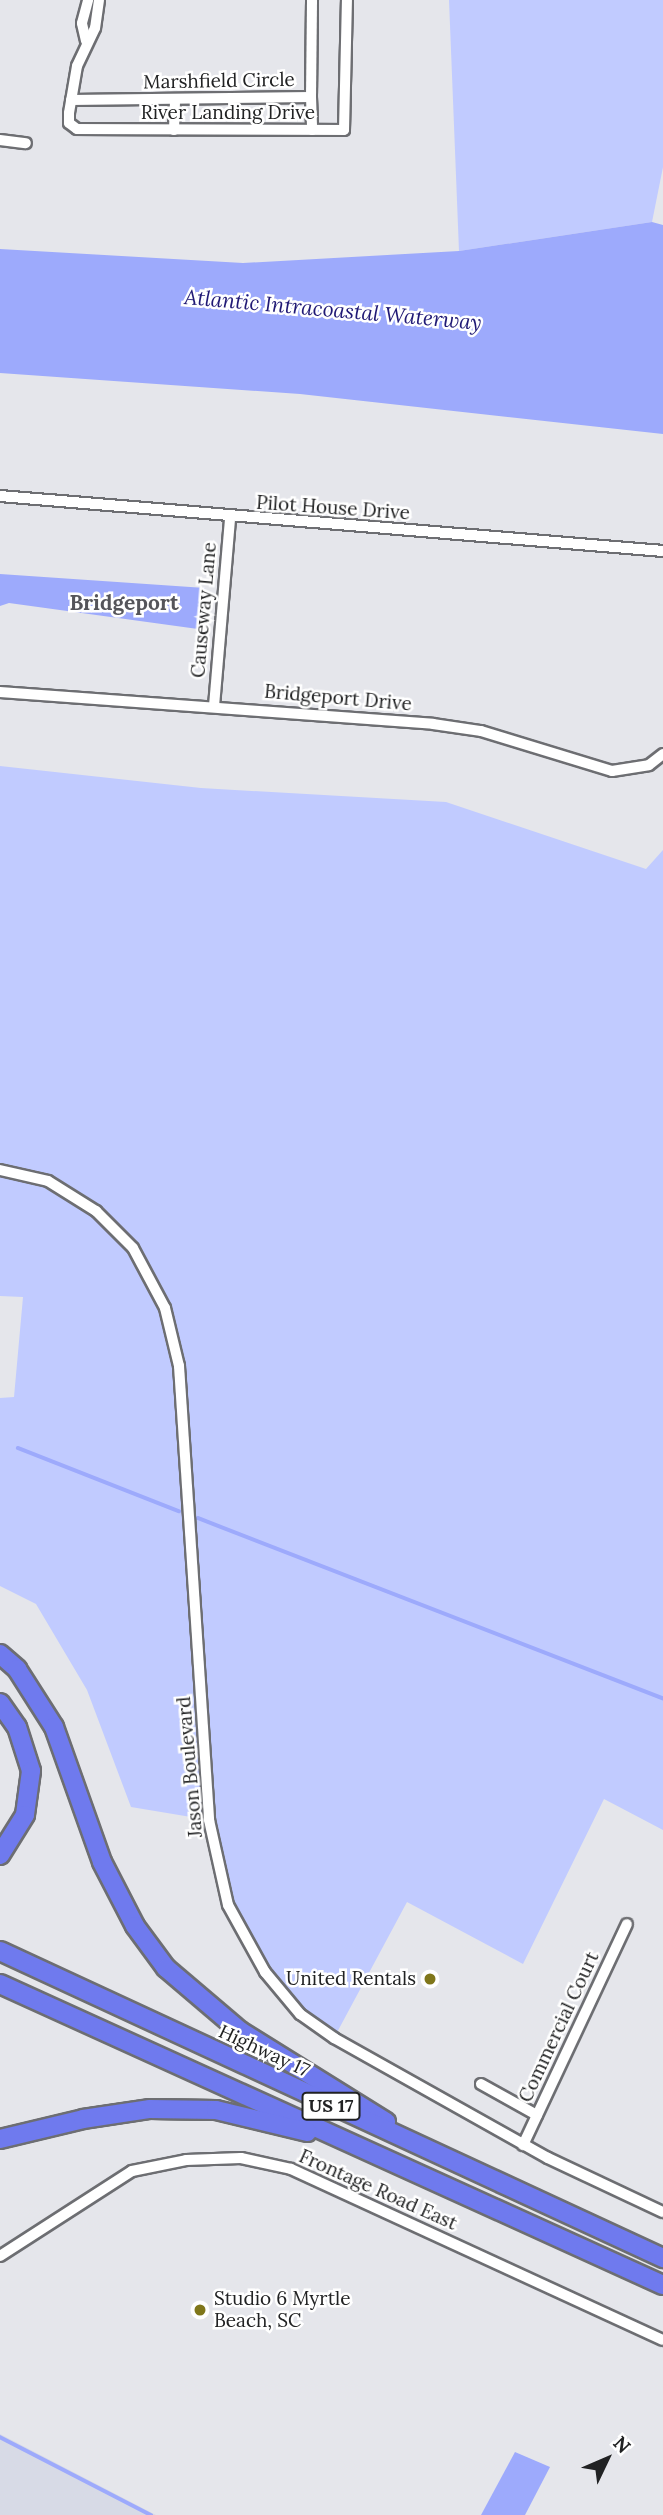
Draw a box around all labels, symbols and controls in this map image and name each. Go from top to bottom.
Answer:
street label: Marshfield Circle [143,68,295,94]
street label: River Landing Drive [141,102,315,124]
water label: Atlantic Intracoastal Waterway [183,284,483,336]
street label: Pilot House Drive [255,491,411,525]
street label: Causeway Lane [187,541,221,679]
district label: Bridgeport [69,590,179,616]
street label: Bridgeport Drive [263,680,413,716]
street label: Jason Boulevard [172,1696,208,1838]
street label: Commercial Court [514,1948,604,2106]
place label: United Rentals [286,1968,416,1990]
marker: United Rentals [422,1971,438,1987]
street label: Highway 17 [215,2020,313,2082]
road number: US 17 [301,2092,361,2120]
street label: Frontage Road East [295,2145,461,2235]
place label: Studio 6 Myrtle Beach, SC [214,2288,351,2332]
marker: Studio 6 Myrtle Beach, SC [192,2302,208,2318]
north arrow [572,2424,642,2494]
text: N [608,2431,636,2458]

